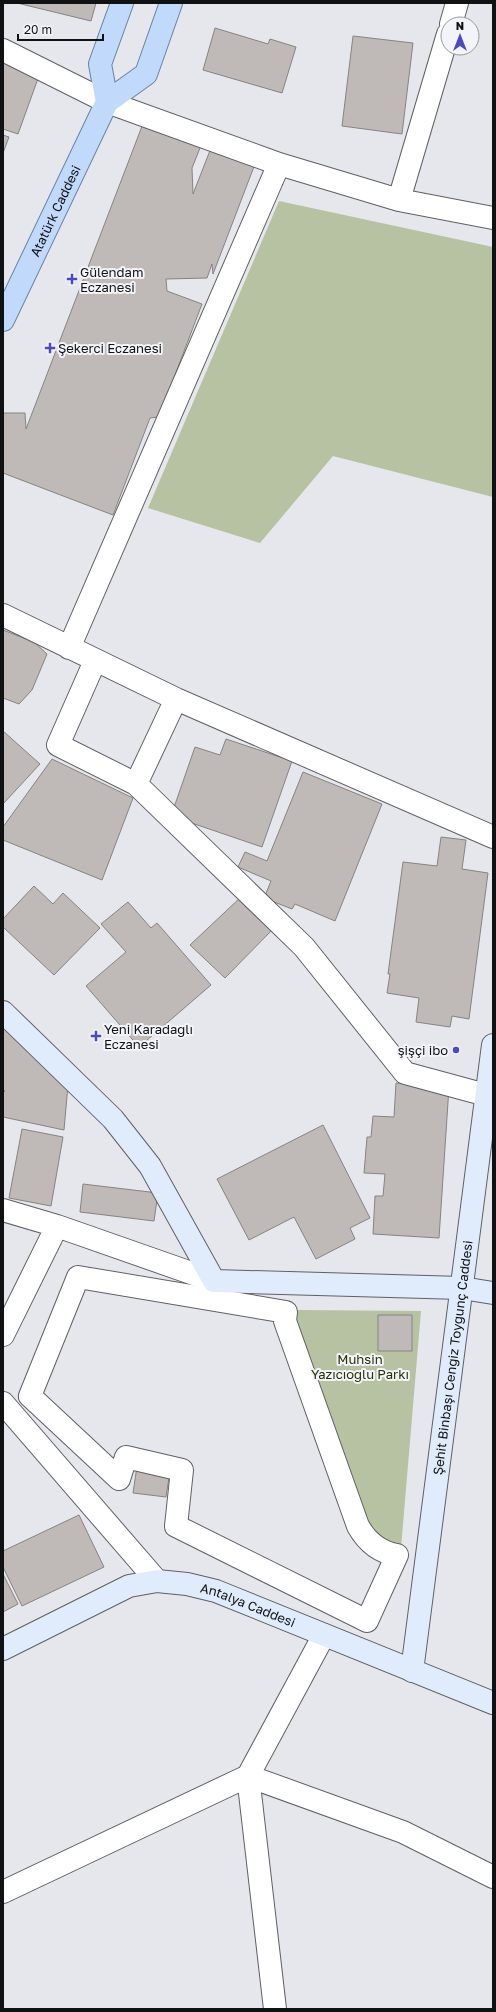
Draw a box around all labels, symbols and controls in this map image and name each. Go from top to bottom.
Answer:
scale bar [18,16,103,42]
north arrow [440,16,480,56]
text: N [456,19,464,32]
text: 20 m [24,22,52,37]
street label: Atatürk Caddesi [26,162,84,259]
place label: Gülendam Eczanesi [80,264,143,295]
marker: Gülendam Eczanesi [67,274,77,284]
place label: Şekerci Eczanesi [58,340,162,356]
marker: Şekerci Eczanesi [45,343,55,353]
place label: Yeni Karadağlı Eczanesi [104,1021,193,1052]
marker: Yeni Karadağlı Eczanesi [91,1031,101,1041]
place label: şişçi ibo [398,1042,448,1058]
marker: şişçi ibo [451,1045,461,1055]
street label: Şehit Binbaşı Cengiz Toygunç Caddesi [429,1239,476,1476]
park label: Muhsin Yazıcıoğlu Parkı [311,1351,409,1382]
street label: Antalya Caddesi [199,1580,298,1630]

